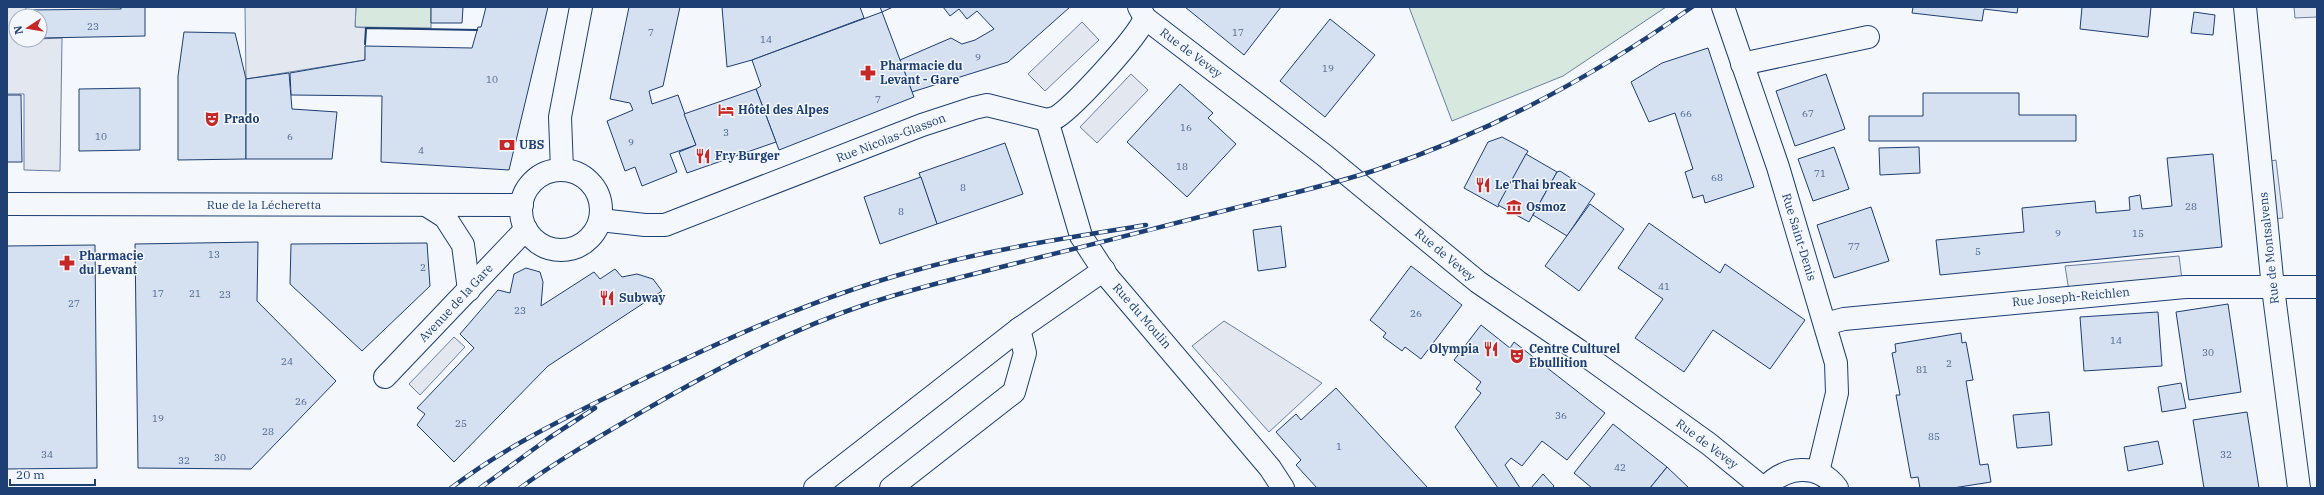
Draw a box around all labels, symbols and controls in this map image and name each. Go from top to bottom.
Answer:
north arrow [8,8,48,48]
house number: 23 [87,20,99,33]
text: N [10,24,26,36]
street label: Rue de Vevey [1157,24,1226,81]
house number: 7 [648,26,654,39]
house number: 17 [1232,26,1244,39]
house number: 14 [760,33,772,46]
house number: 9 [975,51,981,64]
place label: Pharmacie du Levant - Gare [880,58,963,87]
house number: 19 [1322,62,1334,75]
pharmacy icon: Pharmacie du Levant - Gare [859,64,877,82]
house number: 10 [486,73,498,86]
house number: 7 [875,93,881,106]
hotel icon: Hôtel des Alpes [717,101,735,119]
place label: Hôtel des Alpes [738,102,829,117]
house number: 66 [1680,107,1692,120]
house number: 67 [1802,107,1814,120]
theatre icon: Prado [203,110,221,128]
street label: Rue Nicolas-Glasson [834,110,948,165]
place label: Prado [224,111,259,126]
house number: 16 [1180,121,1192,134]
house number: 3 [723,126,729,139]
house number: 10 [95,130,107,143]
house number: 6 [287,130,293,143]
bank icon: UBS [498,136,516,154]
house number: 9 [628,136,634,149]
place label: UBS [519,137,544,152]
house number: 4 [418,144,424,157]
restaurant icon: Fry Burger [694,147,712,165]
place label: Fry Burger [715,148,780,163]
house number: 18 [1176,160,1188,173]
house number: 71 [1814,167,1826,180]
house number: 68 [1711,171,1723,184]
restaurant icon: Le Thai break [1474,176,1492,194]
place label: Le Thai break [1495,177,1577,192]
house number: 8 [960,181,966,194]
street label: Rue Saint-Denis [1779,191,1820,283]
street label: Rue de Montsalvens [2255,191,2282,305]
street label: Rue de la Lécheretta [207,197,322,212]
museum icon: Osmoz [1505,198,1523,216]
place label: Osmoz [1526,199,1566,214]
house number: 28 [2185,200,2197,213]
house number: 8 [898,205,904,218]
street label: Rue de Vevey [1412,225,1479,285]
house number: 9 [2055,227,2061,240]
house number: 15 [2132,227,2144,240]
house number: 77 [1848,240,1860,253]
house number: 5 [1975,245,1981,258]
place label: Pharmacie du Levant [79,248,144,277]
house number: 13 [208,248,220,261]
pharmacy icon: Pharmacie du Levant [58,254,76,272]
street label: Avenue de la Gare [416,260,496,345]
house number: 2 [420,261,426,274]
street label: Rue du Moulin [1110,280,1175,352]
house number: 41 [1658,280,1670,293]
street label: Rue Joseph-Reichlen [2011,284,2131,309]
house number: 17 [152,287,164,300]
house number: 21 [189,287,201,300]
house number: 23 [219,288,231,301]
restaurant icon: Subway [598,289,616,307]
place label: Subway [619,290,666,305]
house number: 27 [68,297,80,310]
house number: 23 [514,304,526,317]
house number: 26 [1410,307,1422,320]
house number: 14 [2110,334,2122,347]
restaurant icon: Olympia [1482,340,1500,358]
place label: Olympia [1429,341,1479,356]
place label: Centre Culturel Ebullition [1529,341,1620,370]
house number: 30 [2202,346,2214,359]
theatre icon: Centre Culturel Ebullition [1508,347,1526,365]
house number: 24 [281,355,293,368]
house number: 2 [1946,357,1952,370]
house number: 81 [1916,363,1928,376]
house number: 26 [295,395,307,408]
house number: 36 [1555,409,1567,422]
house number: 19 [152,412,164,425]
street label: Rue de Vevey [1673,415,1742,472]
house number: 25 [455,417,467,430]
house number: 28 [262,425,274,438]
house number: 85 [1928,430,1940,443]
house number: 1 [1336,440,1342,453]
house number: 34 [41,448,53,461]
house number: 32 [2220,448,2232,461]
house number: 30 [214,451,226,464]
house number: 32 [178,454,190,467]
scale bar [10,461,95,487]
house number: 42 [1614,461,1626,474]
text: 20 m [16,467,45,482]

